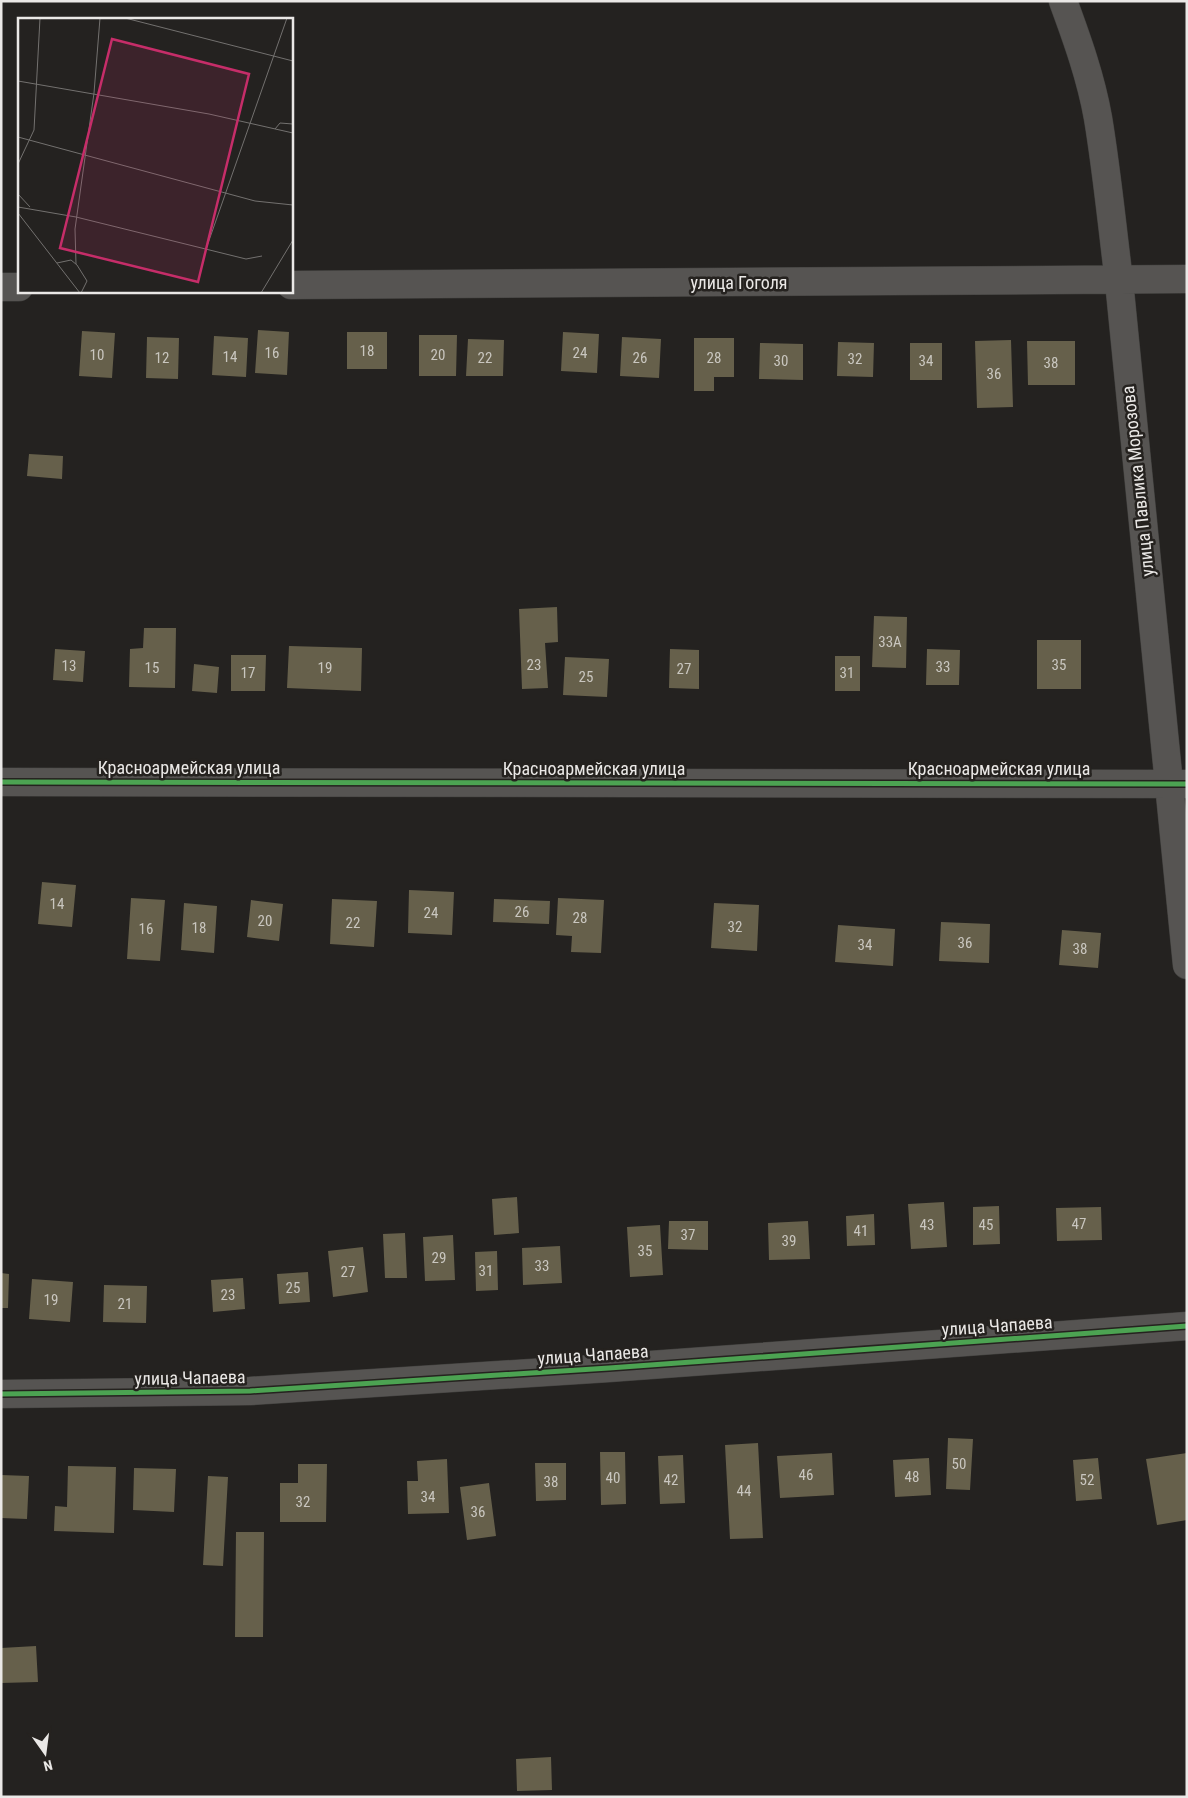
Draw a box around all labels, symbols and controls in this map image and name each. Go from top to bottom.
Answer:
inset map [18,18,292,292]
street label: улица Гоголя [690,272,788,293]
house number: 18 [360,342,374,360]
house number: 16 [265,344,279,362]
house number: 24 [573,344,587,362]
house number: 10 [90,346,104,364]
house number: 20 [431,346,445,364]
house number: 14 [223,348,237,366]
house number: 12 [155,349,169,367]
house number: 22 [478,349,492,367]
house number: 26 [633,349,647,367]
house number: 28 [707,349,721,367]
house number: 32 [848,350,862,368]
house number: 30 [774,352,788,370]
house number: 34 [919,352,933,370]
house number: 38 [1044,354,1058,372]
house number: 36 [987,365,1001,383]
street label: улица Павлика Морозова [1117,385,1158,577]
house number: 33А [878,633,902,651]
house number: 23 [527,656,541,674]
house number: 35 [1052,656,1066,674]
house number: 13 [62,657,76,675]
house number: 33 [936,658,950,676]
house number: 15 [145,659,159,677]
house number: 19 [318,659,332,677]
house number: 27 [677,660,691,678]
house number: 17 [241,664,255,682]
house number: 31 [840,664,854,682]
house number: 25 [579,668,593,686]
street label: Красноармейская улица [98,757,280,778]
street label: Красноармейская улица [503,758,685,779]
street label: Красноармейская улица [908,758,1090,779]
house number: 14 [50,895,64,913]
house number: 26 [515,903,529,921]
house number: 24 [424,904,438,922]
house number: 28 [573,909,587,927]
house number: 20 [258,912,272,930]
house number: 22 [346,914,360,932]
house number: 32 [728,918,742,936]
house number: 18 [192,919,206,937]
house number: 16 [139,920,153,938]
house number: 36 [958,934,972,952]
house number: 34 [858,936,872,954]
house number: 38 [1073,940,1087,958]
house number: 47 [1072,1215,1086,1233]
house number: 43 [920,1216,934,1234]
house number: 45 [979,1216,993,1234]
house number: 41 [854,1222,868,1240]
house number: 37 [681,1226,695,1244]
house number: 39 [782,1232,796,1250]
house number: 35 [638,1242,652,1260]
house number: 29 [432,1249,446,1267]
house number: 33 [535,1257,549,1275]
house number: 31 [479,1262,493,1280]
house number: 27 [341,1263,355,1281]
house number: 25 [286,1279,300,1297]
house number: 23 [221,1286,235,1304]
house number: 19 [44,1291,58,1309]
house number: 21 [118,1295,132,1313]
street label: улица Чапаева [941,1311,1053,1340]
street label: улица Чапаева [537,1340,649,1369]
street label: улица Чапаева [134,1366,246,1389]
house number: 50 [952,1455,966,1473]
house number: 46 [799,1466,813,1484]
house number: 48 [905,1468,919,1486]
house number: 40 [606,1469,620,1487]
house number: 42 [664,1471,678,1489]
house number: 52 [1080,1471,1094,1489]
house number: 38 [544,1473,558,1491]
house number: 44 [737,1482,751,1500]
house number: 34 [421,1488,435,1506]
house number: 32 [296,1493,310,1511]
house number: 36 [471,1503,485,1521]
north arrow [20,1728,70,1778]
text: N [42,1757,54,1774]

